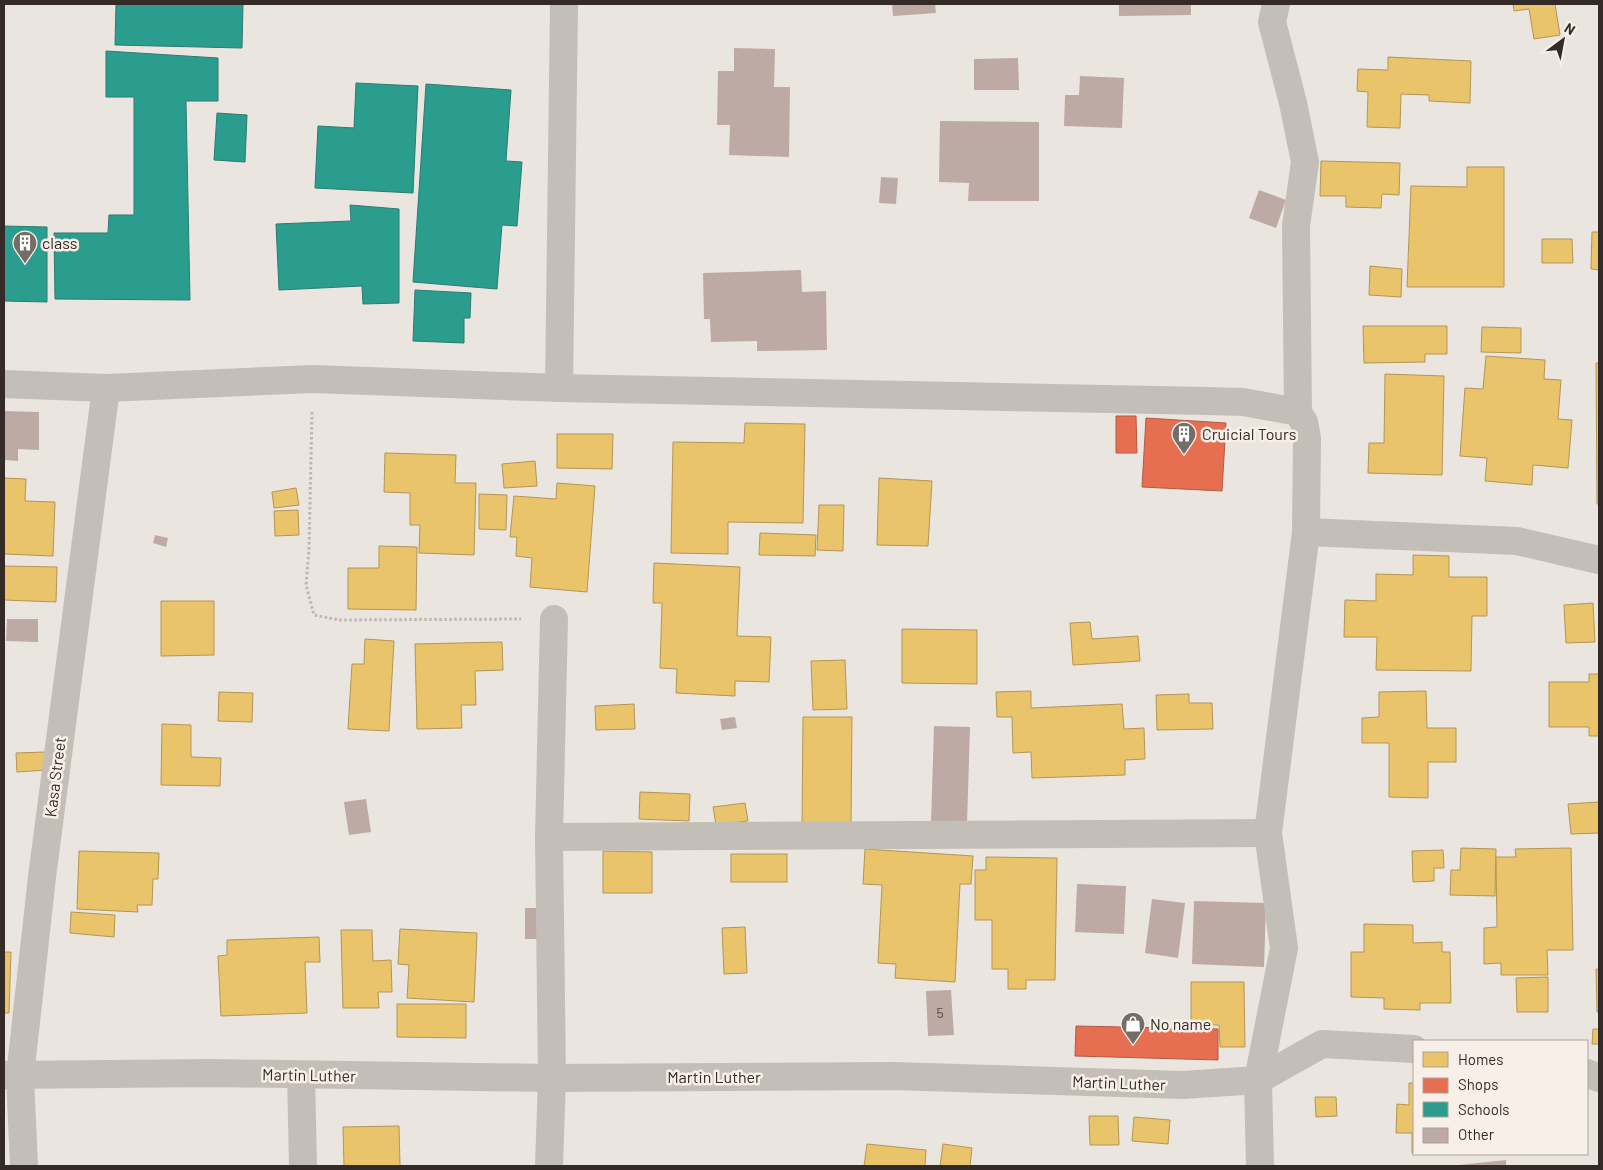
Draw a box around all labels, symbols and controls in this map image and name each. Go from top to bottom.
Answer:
north arrow [1538,15,1588,65]
text: N [1562,19,1579,38]
building icon: class [12,230,38,264]
place label: class [42,233,77,252]
building icon: Cruicial Tours [1171,421,1197,455]
place label: Cruicial Tours [1202,424,1296,443]
street label: Kasa Street [40,736,69,818]
house number: 5 [936,1004,944,1021]
shop icon: No name [1120,1011,1146,1045]
place label: No name [1150,1014,1211,1033]
legend [1413,1040,1588,1155]
text: Homes [1458,1050,1503,1068]
street label: Martin Luther [262,1064,356,1085]
street label: Martin Luther [667,1067,761,1086]
street label: Martin Luther [1072,1071,1166,1094]
text: Shops [1458,1075,1498,1093]
text: Schools [1458,1100,1510,1118]
text: Other [1458,1125,1495,1143]

